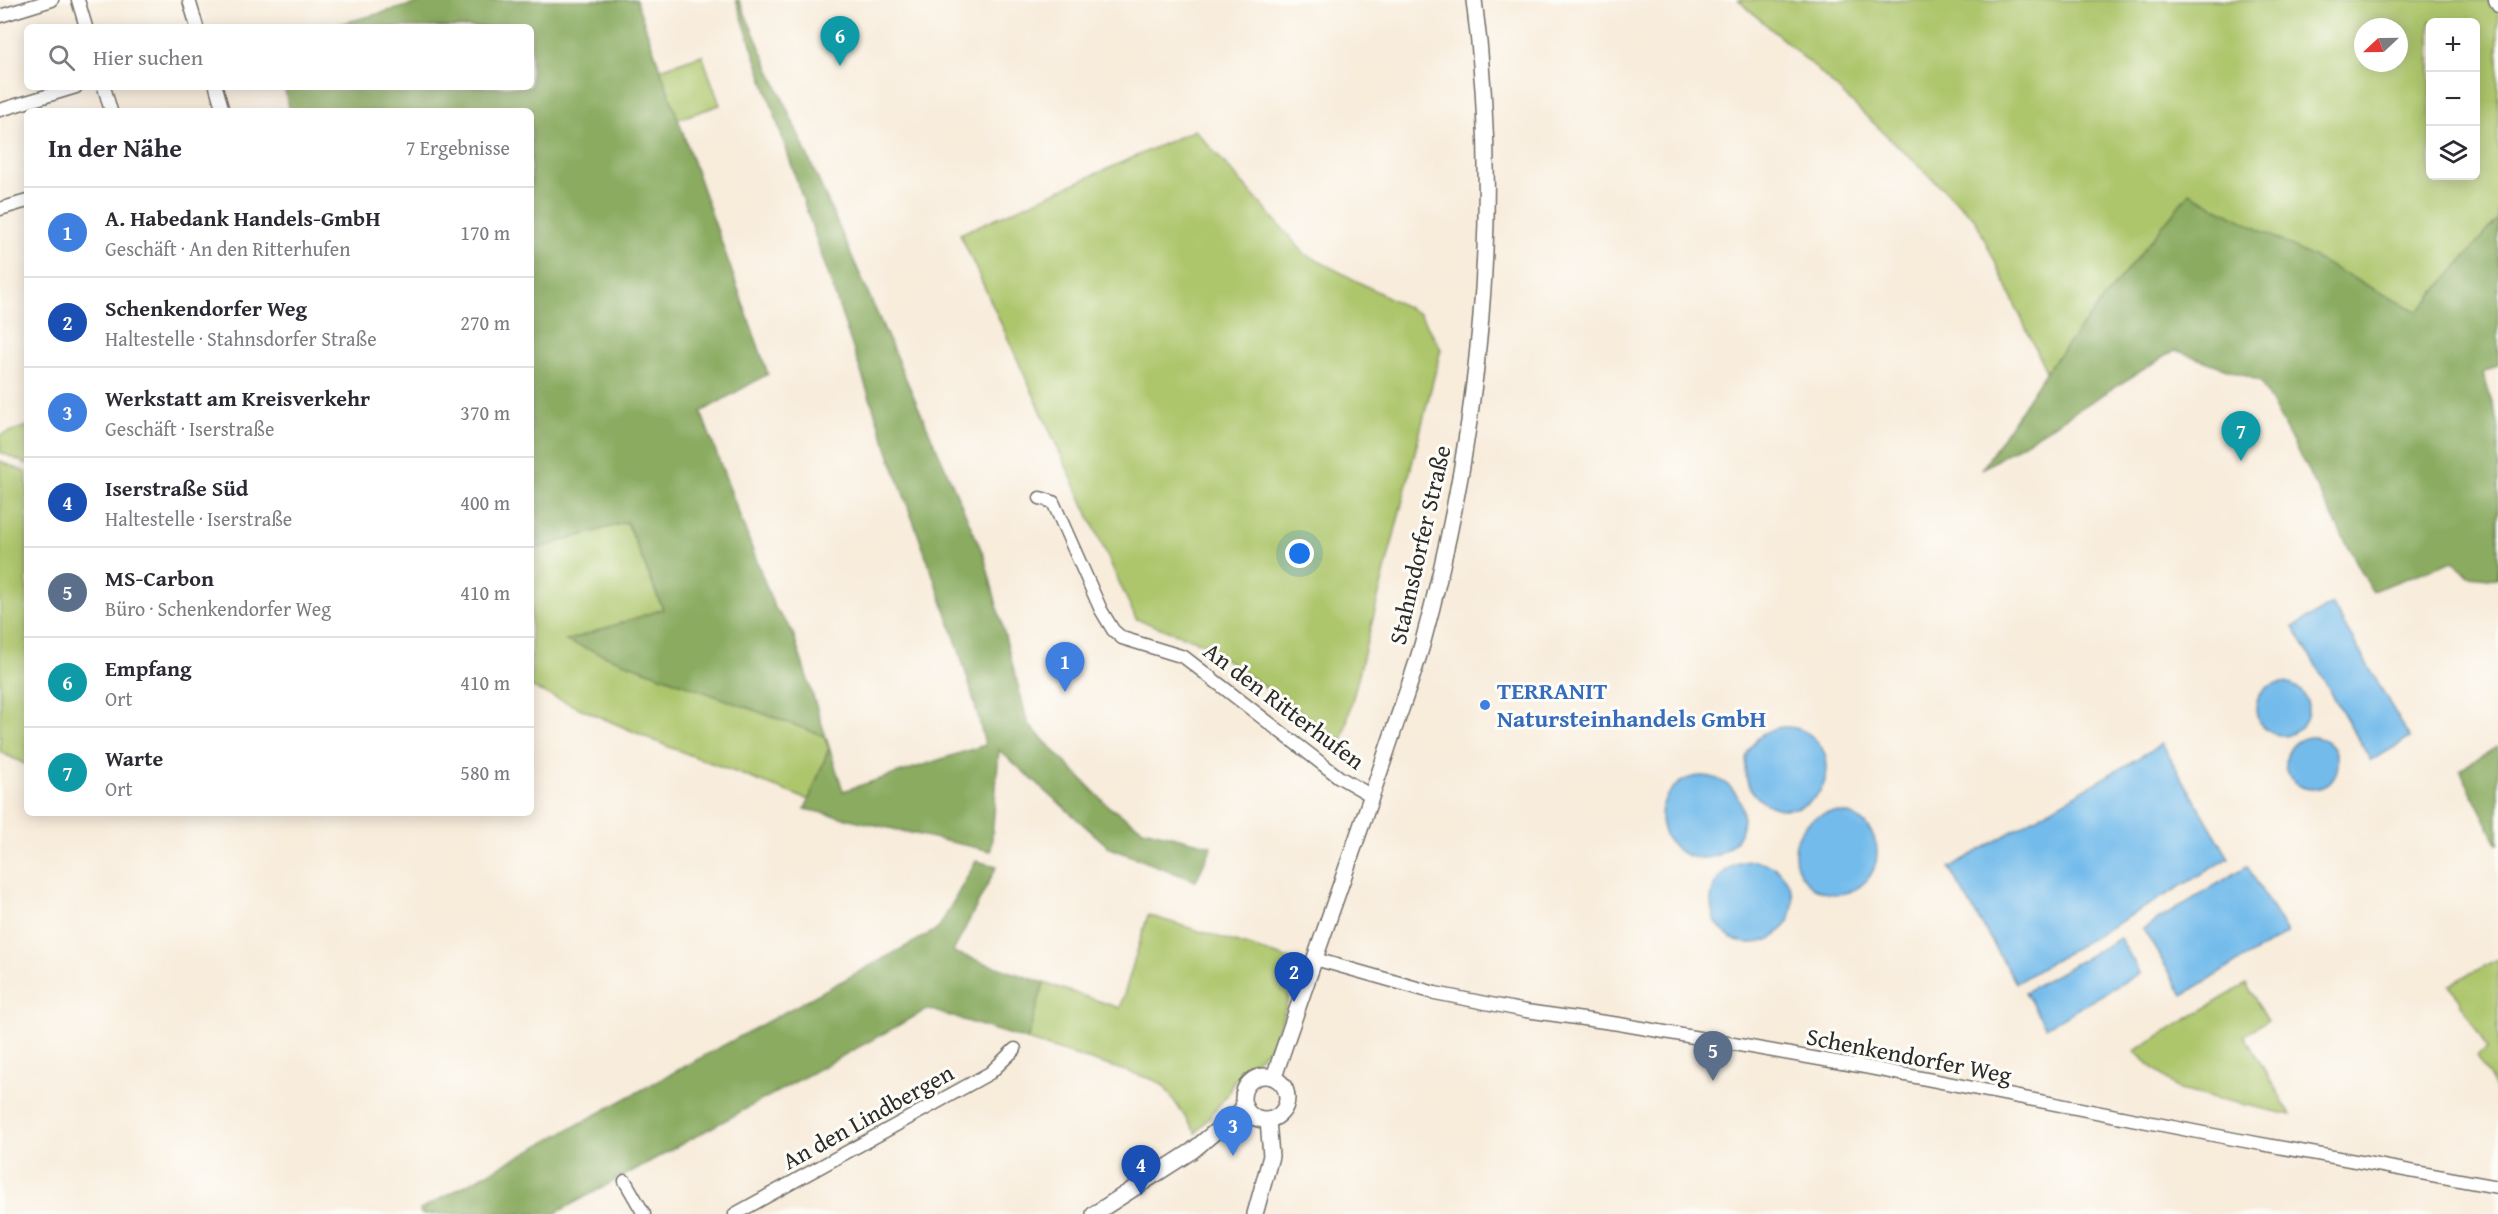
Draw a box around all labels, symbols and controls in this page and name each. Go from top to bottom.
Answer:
pin: 6 [820,16,860,66]
north arrow [2354,18,2408,72]
map controls [2426,18,2480,180]
button: + [2426,18,2480,72]
search box [24,24,534,90]
icon: search [45,41,78,74]
text: Hier suchen [93,41,203,73]
button: − [2426,72,2480,126]
button: layers [2426,126,2480,180]
text: In der Nähe [48,128,182,167]
text: 7 Ergebnisse [406,133,510,162]
text: A. Habedank Handels-GmbH [105,202,380,234]
text: 1 [62,218,73,247]
text: 170 m [460,218,510,247]
text: Geschäft · An den Ritterhufen [105,234,350,263]
text: Schenkendorfer Weg [105,292,307,324]
text: 2 [62,308,73,337]
text: 270 m [460,308,510,337]
text: Haltestelle · Stahnsdorfer Straße [105,324,377,353]
text: Werkstatt am Kreisverkehr [105,382,370,414]
text: 3 [62,398,73,427]
text: 370 m [460,398,510,427]
pin: 7 [2222,412,2260,461]
text: Geschäft · Iserstraße [105,414,274,443]
street label: Stahnsdorfer Straße [1380,442,1459,648]
text: Iserstraße Süd [105,472,248,504]
text: 4 [62,488,73,517]
text: 400 m [460,488,510,517]
text: Haltestelle · Iserstraße [105,504,292,533]
your location [1285,539,1314,568]
text: MS-Carbon [105,562,214,594]
text: 5 [62,578,73,607]
text: 410 m [460,578,510,607]
text: Büro · Schenkendorfer Weg [105,594,331,623]
street label: An den Ritterhufen [1196,633,1373,778]
pin: 1 [1046,642,1084,692]
text: Empfang [105,652,192,684]
text: 6 [62,668,73,697]
text: 410 m [460,668,510,697]
place label: TERRANIT Natursteinhandels GmbH [1497,673,1766,736]
text: Ort [105,684,132,713]
marker: TERRANIT Natursteinhandels GmbH [1478,698,1492,712]
text: Warte [105,742,163,774]
text: 7 [62,758,73,787]
text: 580 m [460,758,510,787]
text: Ort [105,774,132,803]
pin: 2 [1274,952,1314,1002]
street label: Schenkendorfer Weg [1803,1018,2015,1093]
pin: 5 [1694,1032,1732,1081]
street label: An den Lindbergen [776,1055,960,1178]
pin: 3 [1214,1106,1252,1156]
pin: 4 [1122,1146,1160,1195]

